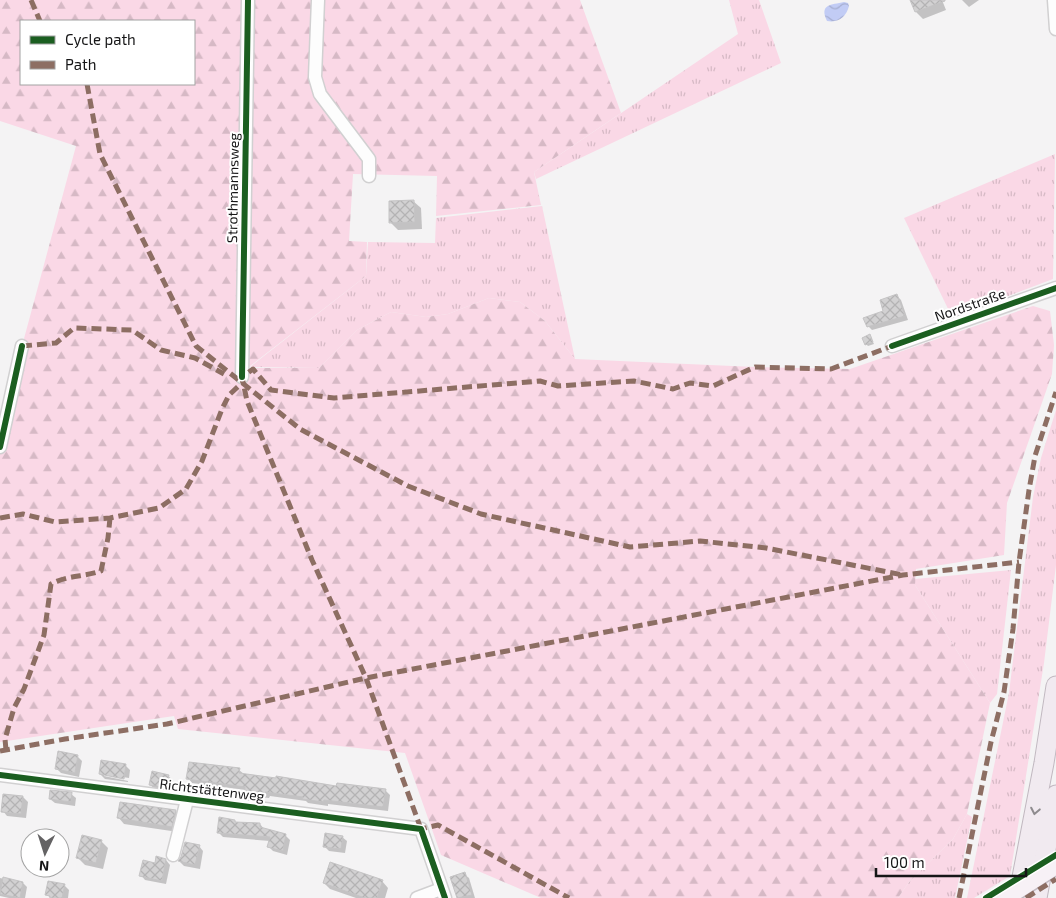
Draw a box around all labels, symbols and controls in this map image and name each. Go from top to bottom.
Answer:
legend [20,20,195,85]
text: Cycle path [65,30,136,48]
text: Path [65,55,96,73]
street label: Strothmannsweg [223,133,242,243]
street label: Nordstraße [932,284,1008,325]
street label: Richtstättenweg [159,775,266,804]
one-way arrow [1030,806,1040,815]
north arrow [20,828,70,878]
scale bar [876,846,1026,878]
text: 100 m [884,853,925,871]
text: N [38,858,50,875]

